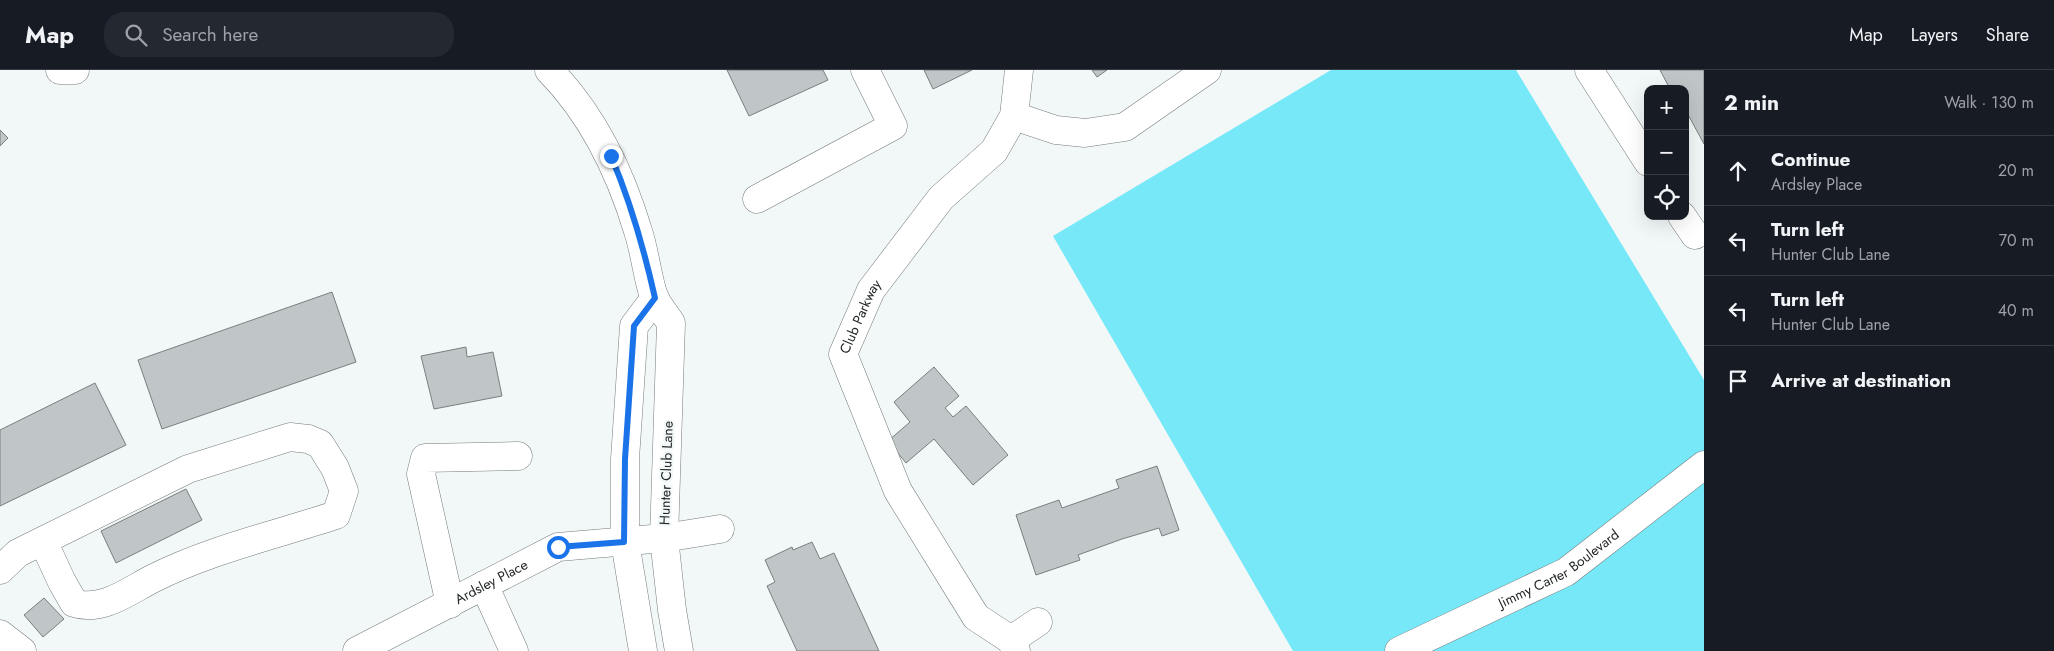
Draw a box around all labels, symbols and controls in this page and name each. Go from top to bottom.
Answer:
search box [104,12,454,57]
text: Map [25,17,74,52]
icon: search [122,21,150,49]
text: Search here [162,21,258,48]
text: Map [1849,22,1883,48]
text: Layers [1911,22,1958,48]
text: Share [1986,22,2029,48]
map controls [1644,85,1689,220]
button: + [1644,85,1689,130]
text: 2 min [1724,88,1779,118]
text: Walk · 130 m [1944,91,2034,114]
button: − [1644,130,1689,175]
route end [600,145,623,168]
text: Continue [1771,146,1850,173]
icon: ahead [1724,157,1752,185]
text: 20 m [1998,159,2034,182]
text: Ardsley Place [1771,173,1862,196]
button: locate [1644,175,1689,220]
text: Turn left [1771,216,1844,243]
icon: left [1724,227,1752,255]
text: 70 m [1999,229,2034,252]
text: Hunter Club Lane [1771,243,1890,266]
street label: Club Parkway [834,274,886,357]
text: Turn left [1771,286,1844,313]
icon: left [1724,297,1752,325]
text: 40 m [1998,299,2034,322]
text: Hunter Club Lane [1771,313,1890,336]
icon: arrive [1724,367,1752,395]
text: Arrive at destination [1771,367,1951,394]
street label: Hunter Club Lane [654,421,678,525]
street label: Jimmy Carter Boulevard [1493,525,1623,614]
route start [547,536,570,559]
street label: Ardsley Place [451,554,531,609]

